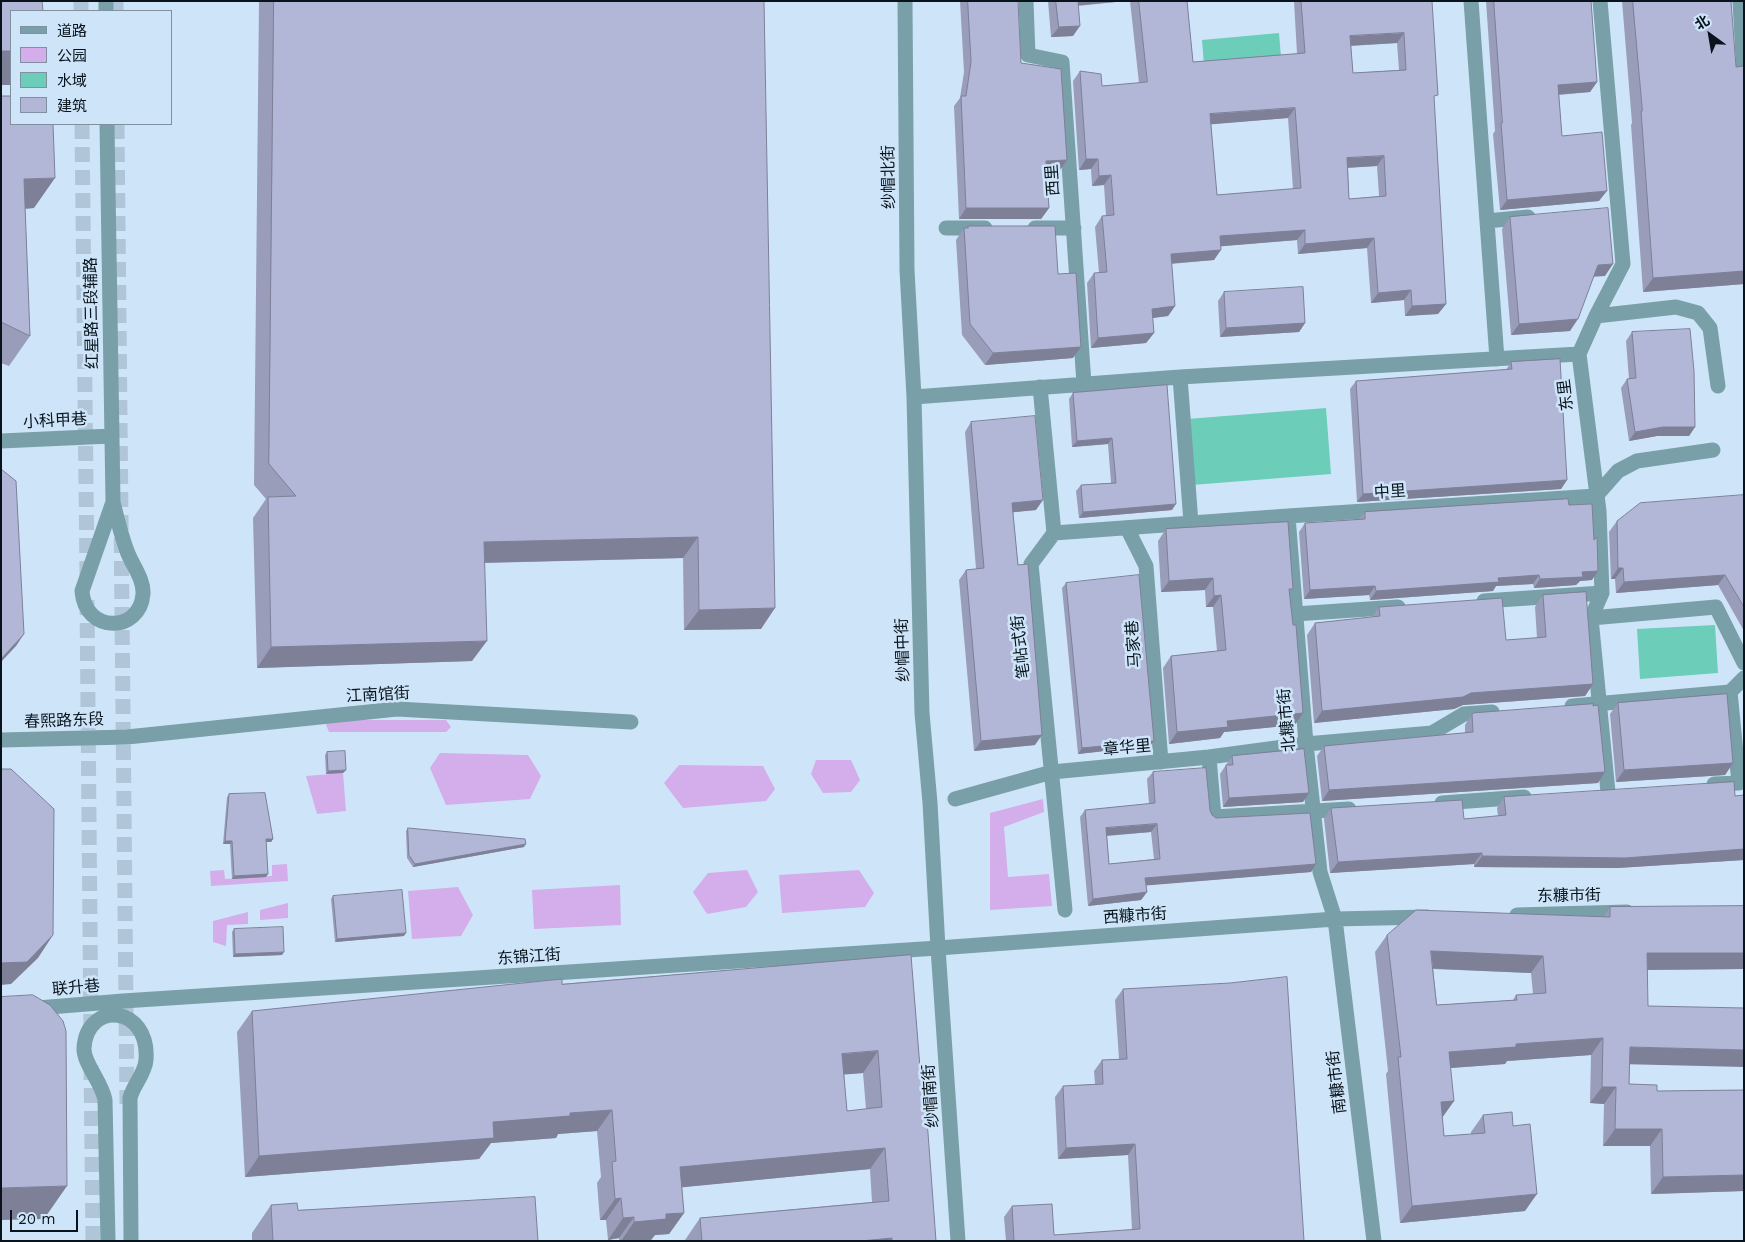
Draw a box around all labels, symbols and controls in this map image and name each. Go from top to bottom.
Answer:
legend [10,10,172,125]
north arrow [1685,10,1735,60]
text: 北 [1692,12,1712,33]
text: 道路 [57,22,87,40]
text: 公园 [57,47,87,65]
text: 水域 [57,72,87,90]
text: 建筑 [57,97,87,115]
street label: 纱帽北街 [879,145,899,209]
street label: 西里 [1042,163,1064,197]
street label: 红星路三段辅路 [81,257,103,369]
street label: 东里 [1555,378,1577,412]
street label: 小科甲巷 [23,410,87,432]
street label: 中里 [1373,481,1407,503]
street label: 笔帖式街 [1008,614,1034,680]
street label: 纱帽中街 [892,618,914,682]
street label: 马家巷 [1123,619,1145,669]
street label: 江南馆街 [346,684,410,706]
street label: 北糠市街 [1275,687,1299,753]
street label: 春熙路东段 [24,710,104,732]
street label: 章华里 [1102,736,1152,760]
street label: 东糠市街 [1537,886,1601,906]
street label: 西糠市街 [1102,904,1168,928]
street label: 东锦江街 [496,945,562,969]
street label: 联升巷 [51,976,101,1000]
street label: 南糠市街 [1324,1049,1350,1115]
street label: 纱帽南街 [919,1063,943,1129]
scale bar [12,1200,80,1232]
text: 20 m [18,1210,56,1228]

